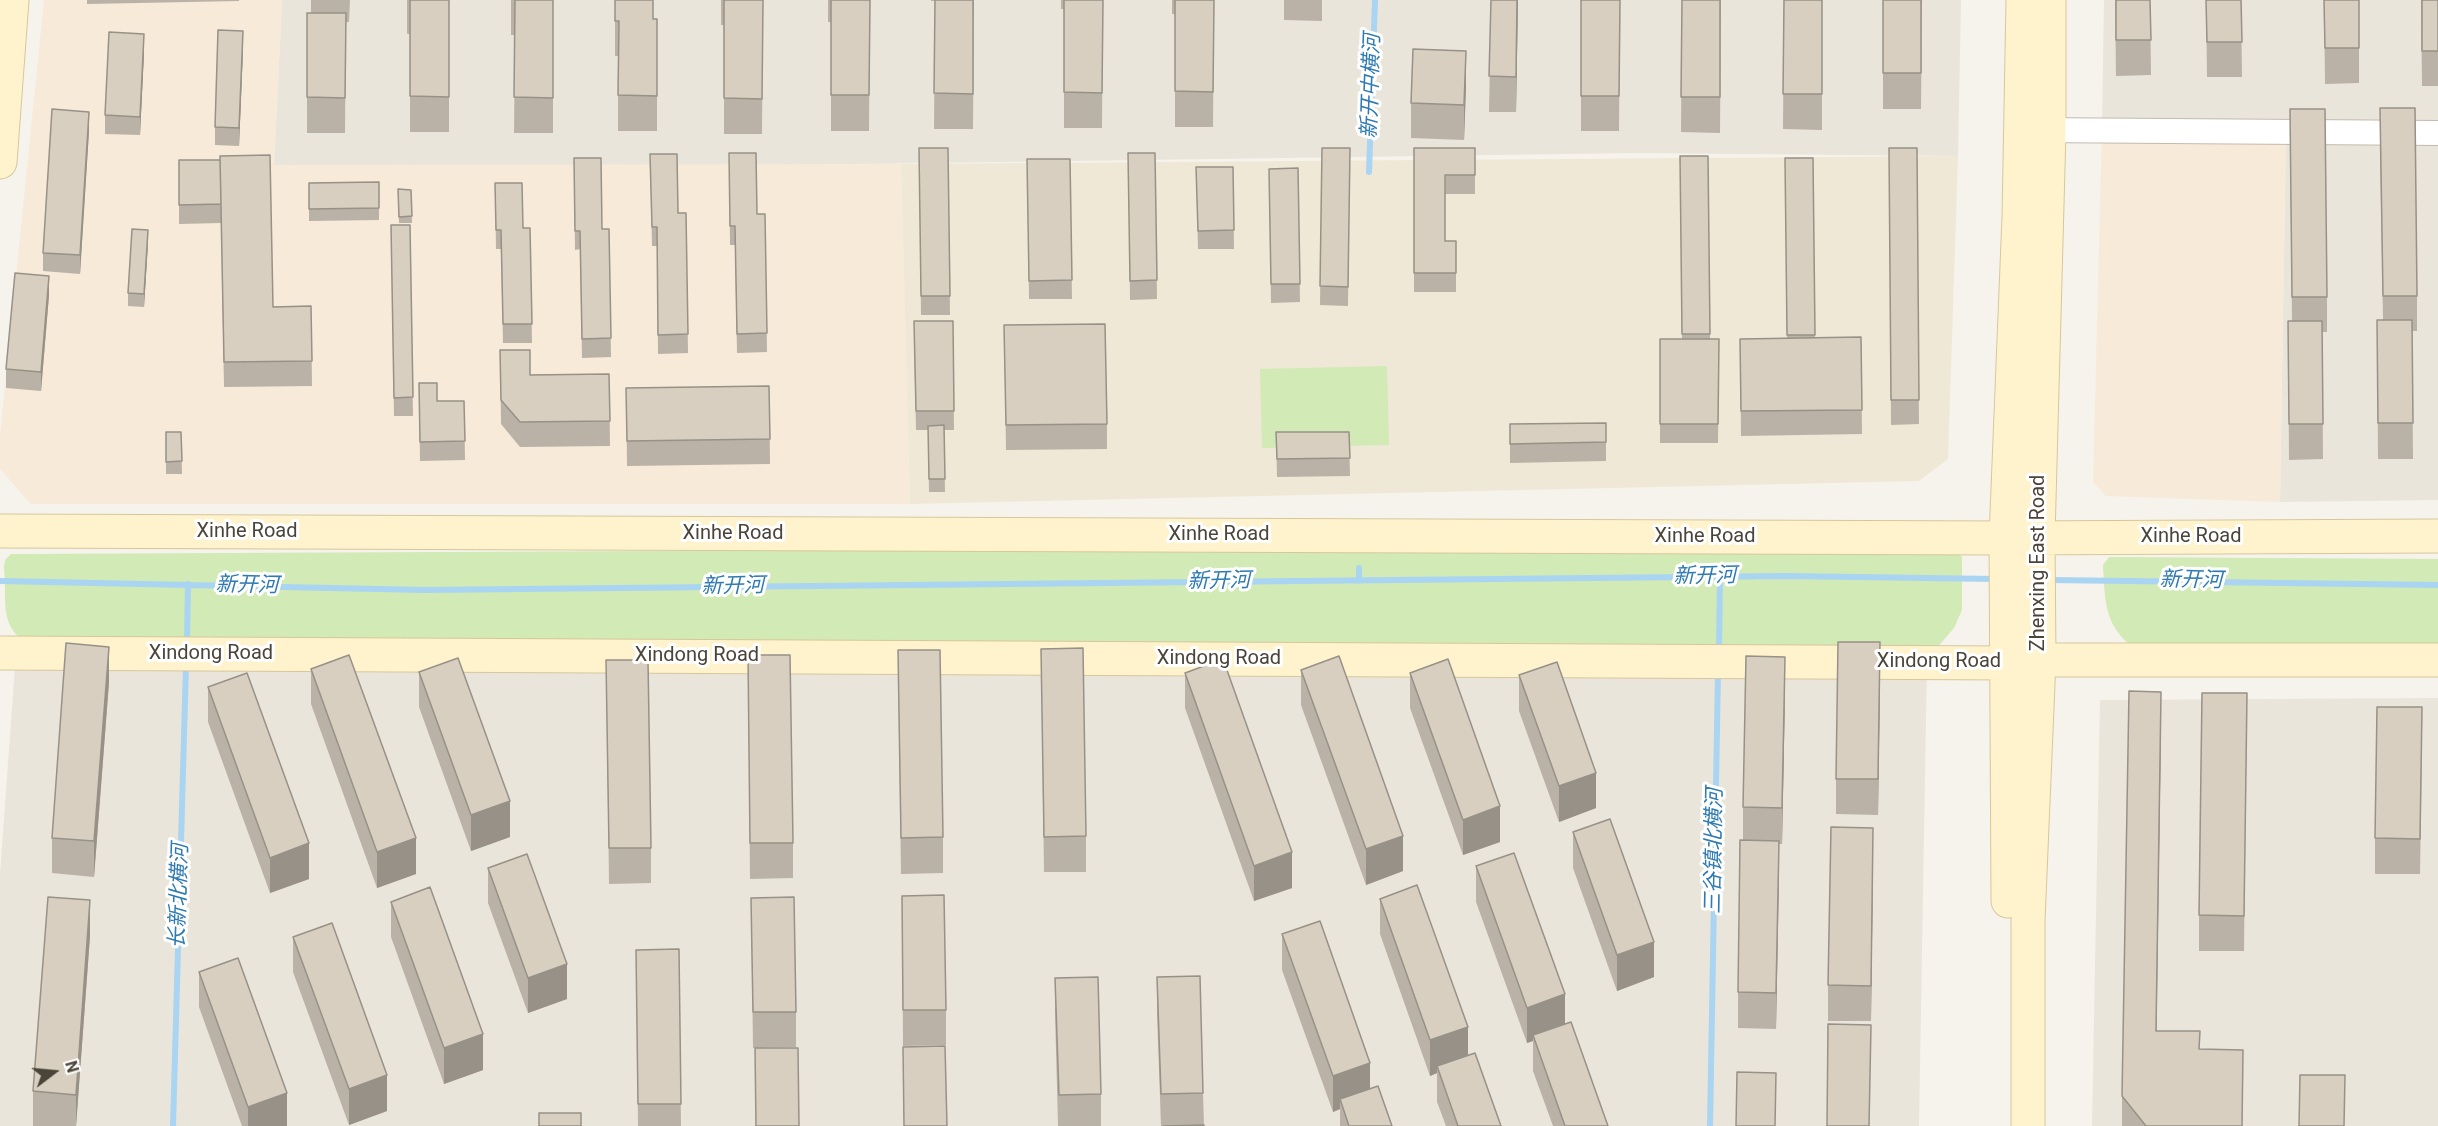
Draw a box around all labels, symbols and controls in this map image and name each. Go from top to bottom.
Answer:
water label: 新开中横河 [1358,33,1386,139]
street label: Zhenxing East Road [2027,475,2051,651]
street label: Xinhe Road [197,520,297,544]
street label: Xinhe Road [683,522,783,546]
street label: Xinhe Road [1169,523,1269,547]
street label: Xinhe Road [1655,525,1755,549]
street label: Xinhe Road [2141,525,2241,549]
water label: 新开河 [1673,564,1737,590]
water label: 新开河 [2159,568,2223,594]
water label: 新开河 [1187,569,1251,595]
water label: 新开河 [215,573,279,599]
water label: 新开河 [701,574,765,600]
street label: Xindong Road [149,642,273,666]
street label: Xindong Road [635,644,759,668]
street label: Xindong Road [1157,647,1281,671]
street label: Xindong Road [1877,650,2001,674]
water label: 三谷镇北横河 [1701,788,1729,914]
water label: 长新北横河 [166,843,194,949]
north arrow [24,1042,84,1102]
text: N [61,1059,82,1075]

